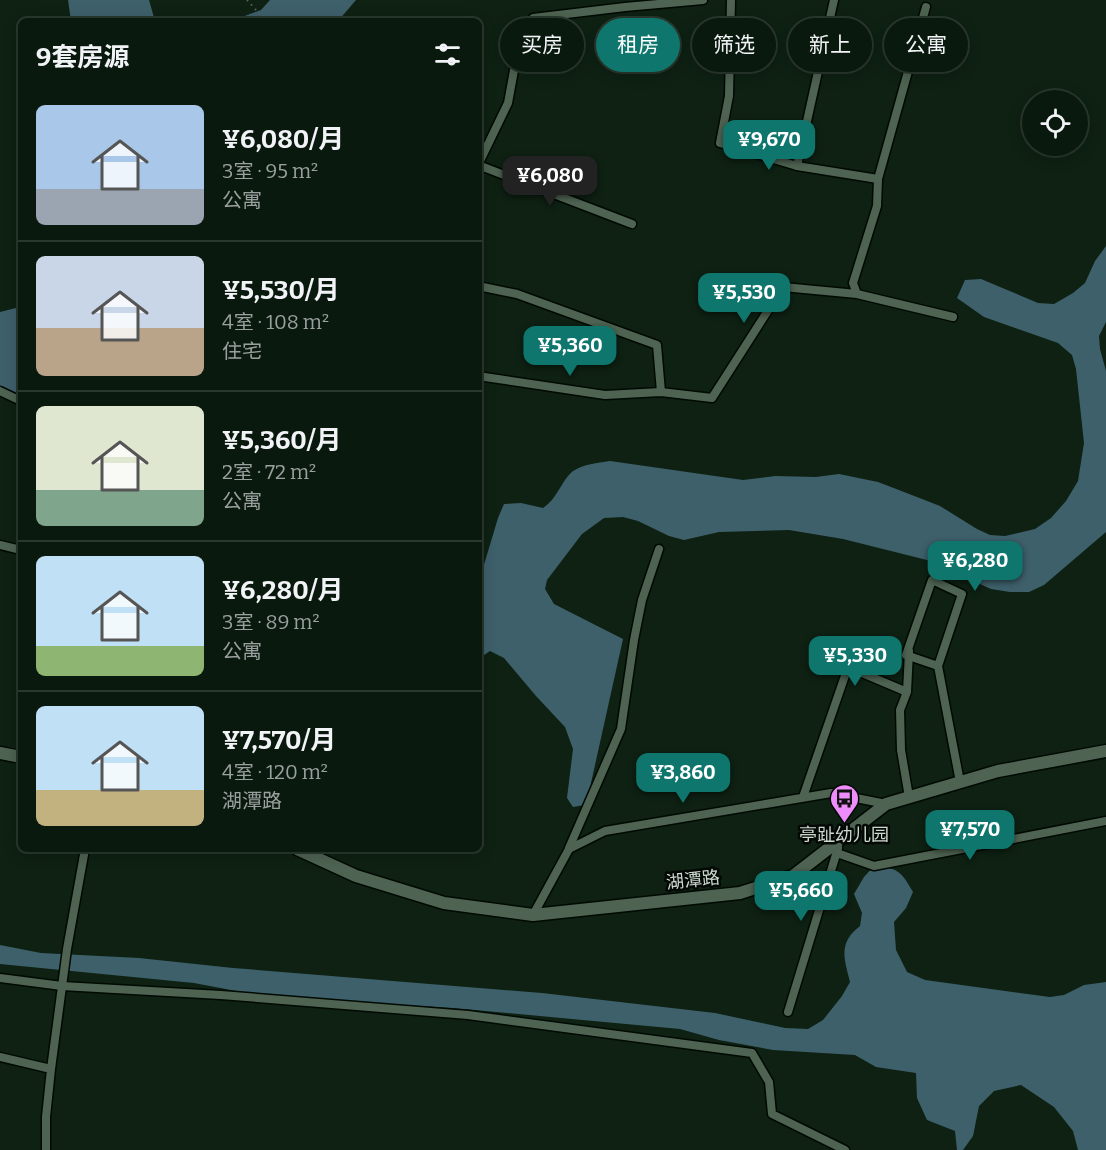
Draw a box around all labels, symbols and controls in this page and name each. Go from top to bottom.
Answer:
chip: 买房 [500,18,584,72]
chip: 租房 [596,18,680,72]
chip: 筛选 [692,18,776,72]
chip: 新上 [788,18,872,72]
chip: 公寓 [884,18,968,72]
icon: filters [431,38,464,71]
text: 9套房源 [36,42,129,73]
map controls [1022,90,1088,156]
button: locate [1022,90,1088,156]
pin: ¥9,670 [720,120,818,171]
text: ¥6,080/月 [222,124,344,155]
text: ¥9,670 [737,127,801,151]
icon: home [84,129,156,201]
pin: ¥6,080 [501,156,599,207]
text: 3室 · 95 m² [222,159,318,183]
text: ¥6,080 [516,163,584,187]
text: 公寓 [222,188,262,212]
pin: ¥5,530 [695,273,793,324]
text: ¥5,530/月 [222,275,340,306]
icon: home [84,280,156,352]
text: ¥5,530 [712,280,776,304]
text: 4室 · 108 m² [222,310,329,334]
pin: ¥5,360 [521,326,619,377]
text: ¥5,360 [537,333,603,357]
text: 住宅 [222,339,262,363]
text: ¥5,360/月 [222,425,342,456]
icon: home [84,430,156,502]
text: 2室 · 72 m² [222,460,316,484]
text: 公寓 [222,489,262,513]
pin: ¥6,280 [926,541,1024,592]
text: ¥6,280 [942,548,1008,572]
text: ¥6,280/月 [222,575,343,606]
icon: home [84,580,156,652]
text: 3室 · 89 m² [222,610,320,634]
pin: ¥5,330 [806,636,904,687]
text: 公寓 [222,639,262,663]
text: ¥5,330 [823,643,887,667]
text: ¥7,570/月 [222,725,336,756]
icon: home [84,730,156,802]
pin: ¥3,860 [634,753,732,804]
text: 4室 · 120 m² [222,760,328,784]
text: ¥3,860 [650,760,716,784]
bus stop icon: 亭趾幼儿园 [828,782,860,824]
text: 湖潭路 [222,789,282,813]
pin: ¥7,570 [921,810,1019,861]
text: ¥7,570 [939,817,1001,841]
place label: 亭趾幼儿园 [799,824,889,846]
street label: 湖潭路 [665,866,721,894]
pin: ¥5,660 [752,871,850,922]
text: ¥5,660 [768,878,834,902]

